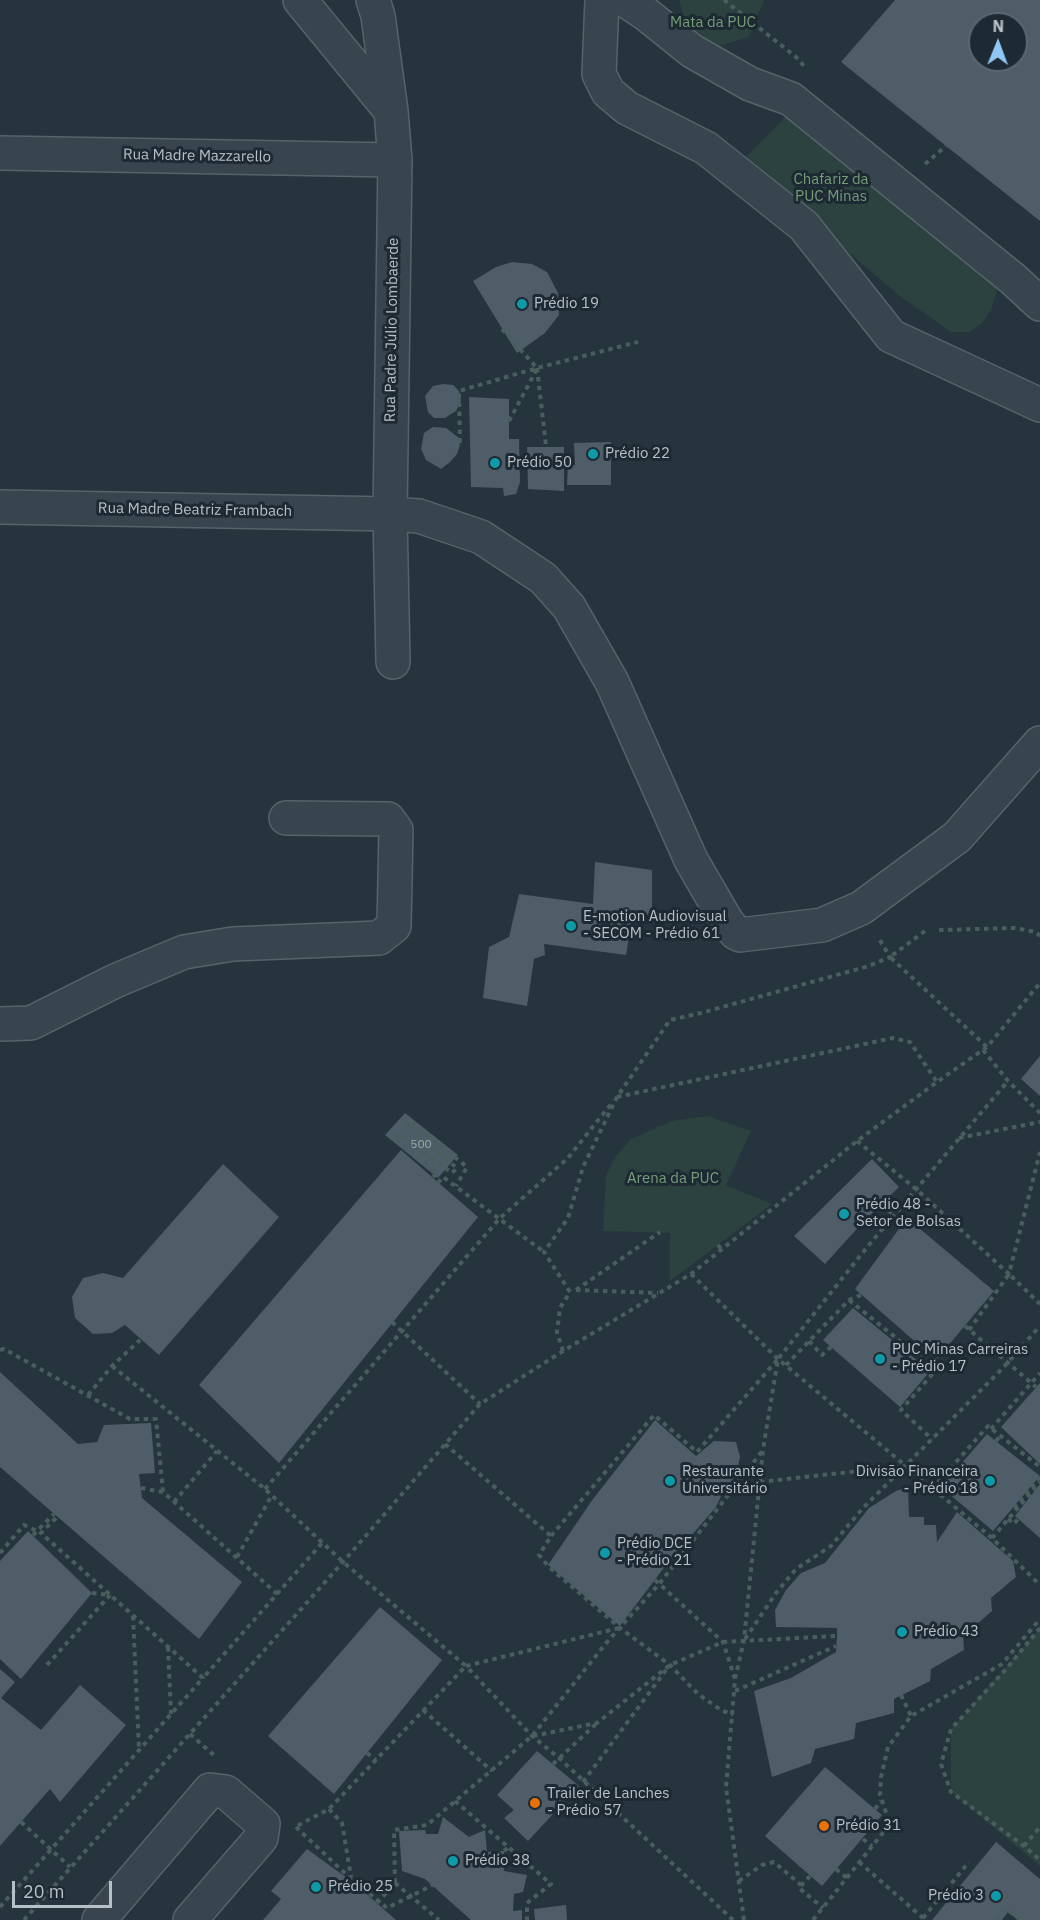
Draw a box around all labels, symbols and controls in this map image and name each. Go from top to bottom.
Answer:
north arrow [968,12,1028,72]
park label: Mata da PUC [670,14,756,32]
text: N [992,16,1004,36]
street label: Rua Madre Mazzarello [123,146,271,166]
park label: Chafariz da PUC Minas [793,171,869,206]
street label: Rua Padre Júlio Lombaerde [381,238,403,422]
place label: Prédio 19 [534,295,599,313]
marker: Prédio 19 [515,297,529,311]
place label: Prédio 22 [605,445,670,463]
marker: Prédio 22 [586,447,600,461]
place label: Prédio 50 [507,454,572,472]
marker: Prédio 50 [488,456,502,470]
street label: Rua Madre Beatriz Frambach [98,499,292,521]
place label: E-motion Audiovisual - SECOM - Prédio 61 [583,908,727,943]
marker: E-motion Audiovisual - SECOM - Prédio 61 [564,919,578,933]
house number: 500 [410,1138,432,1152]
park label: Arena da PUC [627,1170,719,1188]
place label: Prédio 48 - Setor de Bolsas [856,1196,961,1231]
marker: Prédio 48 - Setor de Bolsas [837,1207,851,1221]
place label: PUC Minas Carreiras - Prédio 17 [892,1341,1028,1376]
marker: PUC Minas Carreiras - Prédio 17 [873,1352,887,1366]
place label: Restaurante Universitário [682,1463,767,1498]
place label: Divisão Financeira - Prédio 18 [856,1463,978,1498]
marker: Restaurante Universitário [663,1474,677,1488]
marker: Divisão Financeira - Prédio 18 [983,1474,997,1488]
place label: Prédio DCE - Prédio 21 [617,1535,692,1570]
marker: Prédio DCE - Prédio 21 [598,1546,612,1560]
place label: Prédio 43 [914,1623,979,1641]
marker: Prédio 43 [895,1625,909,1639]
place label: Trailer de Lanches - Prédio 57 [547,1785,670,1820]
marker: Trailer de Lanches - Prédio 57 [528,1796,542,1810]
place label: Prédio 31 [836,1817,901,1835]
marker: Prédio 31 [817,1819,831,1833]
place label: Prédio 38 [465,1852,530,1870]
marker: Prédio 38 [446,1854,460,1868]
scale bar [15,1869,116,1907]
place label: Prédio 25 [328,1878,393,1896]
text: 20 m [23,1880,65,1903]
marker: Prédio 25 [309,1880,323,1894]
place label: Prédio 3 [928,1887,984,1905]
marker: Prédio 3 [989,1889,1003,1903]

